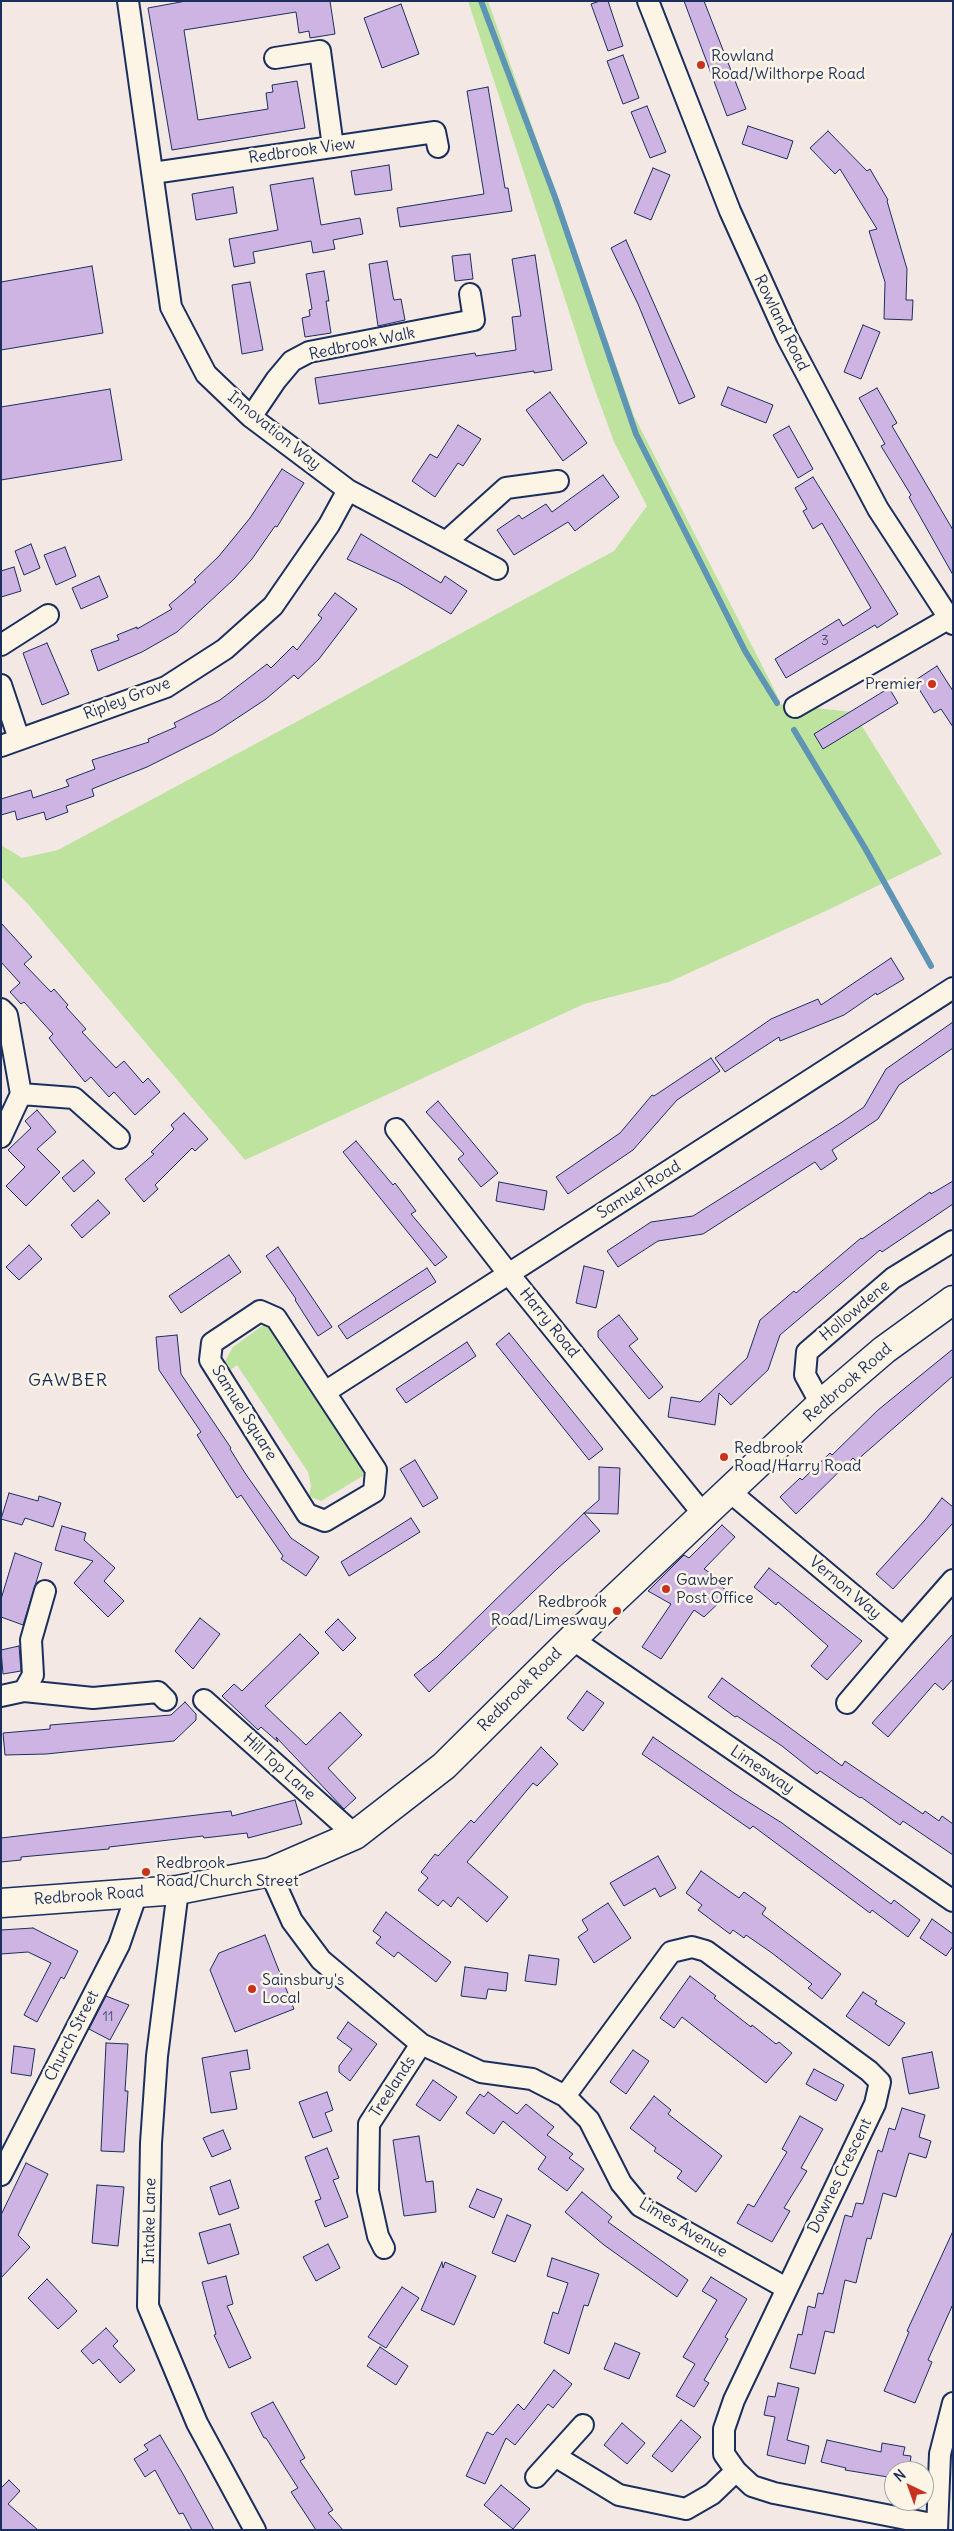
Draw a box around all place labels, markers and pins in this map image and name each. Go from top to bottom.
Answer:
place label: Rowland Road/Wilthorpe Road [711,46,865,84]
marker: Rowland Road/Wilthorpe Road [695,59,707,71]
place label: Premier [865,674,922,694]
marker: Premier [926,678,938,690]
place label: Redbrook Road/Harry Road [734,1438,861,1476]
marker: Redbrook Road/Harry Road [718,1451,730,1463]
place label: Gawber Post Office [676,1570,754,1608]
marker: Gawber Post Office [660,1583,672,1595]
place label: Redbrook Road/Limesway [491,1592,607,1630]
marker: Redbrook Road/Limesway [611,1605,623,1617]
place label: Redbrook Road/Church Street [156,1853,299,1891]
marker: Redbrook Road/Church Street [140,1866,152,1878]
place label: Sainsbury's Local [262,1970,344,2008]
marker: Sainsbury's Local [246,1983,258,1995]

